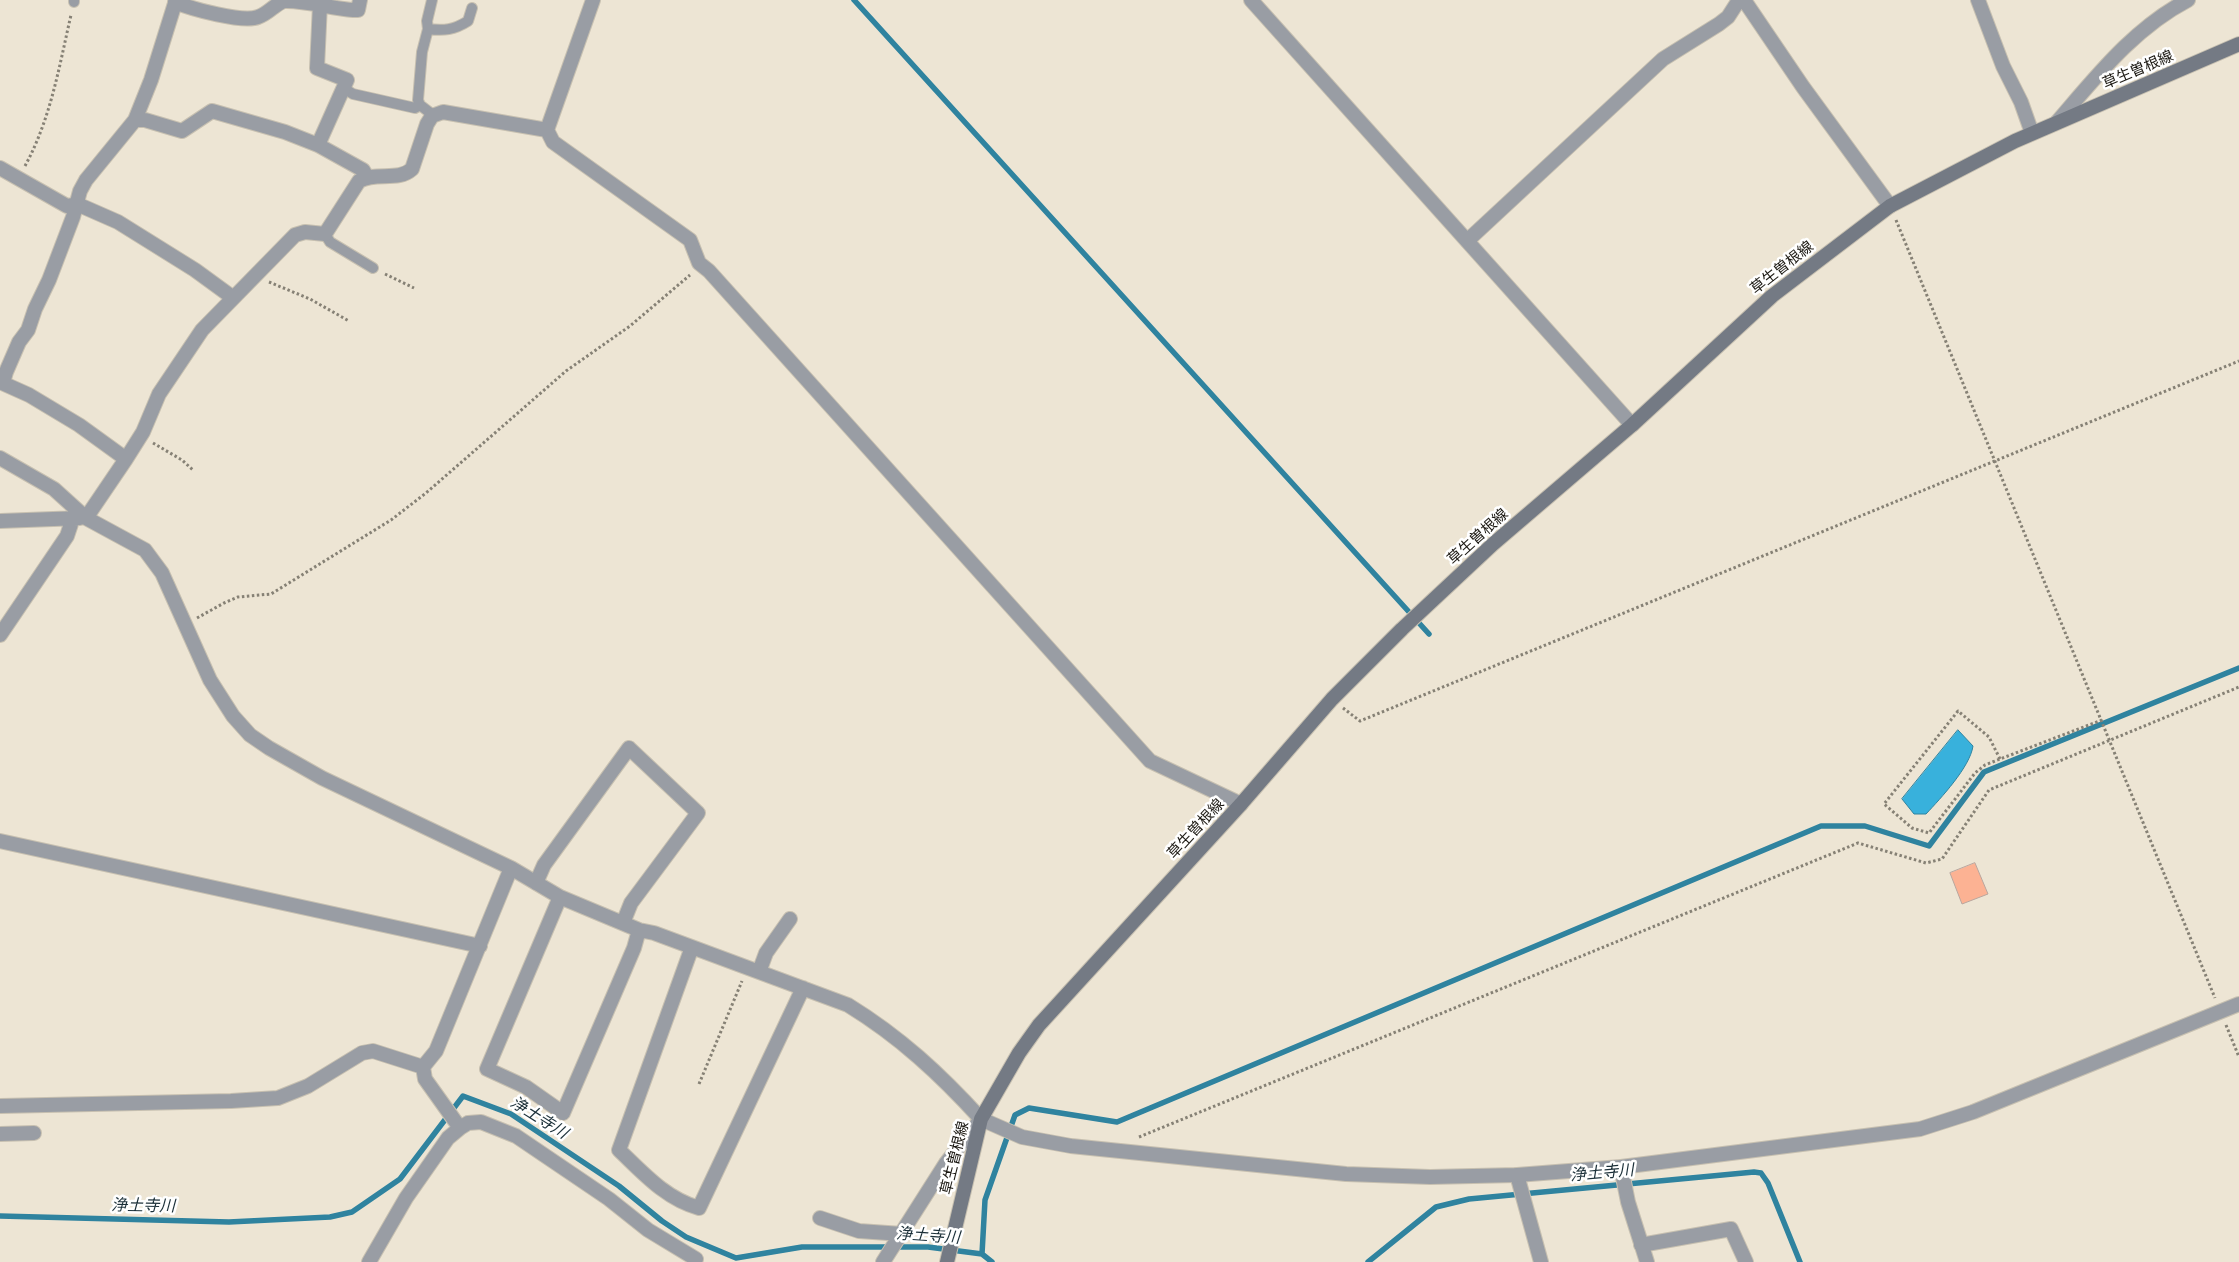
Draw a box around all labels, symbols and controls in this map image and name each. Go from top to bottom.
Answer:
street label: 草生曽根線 [2100,47,2176,93]
street label: 草生曽根線 [1747,238,1817,298]
street label: 草生曽根線 [1444,505,1512,569]
street label: 草生曽根線 [1164,795,1228,863]
water label: 浄土寺川 [507,1093,571,1143]
street label: 草生曽根線 [937,1119,973,1197]
water label: 浄土寺川 [1569,1161,1635,1185]
water label: 浄土寺川 [111,1196,175,1216]
water label: 浄土寺川 [895,1224,961,1248]

